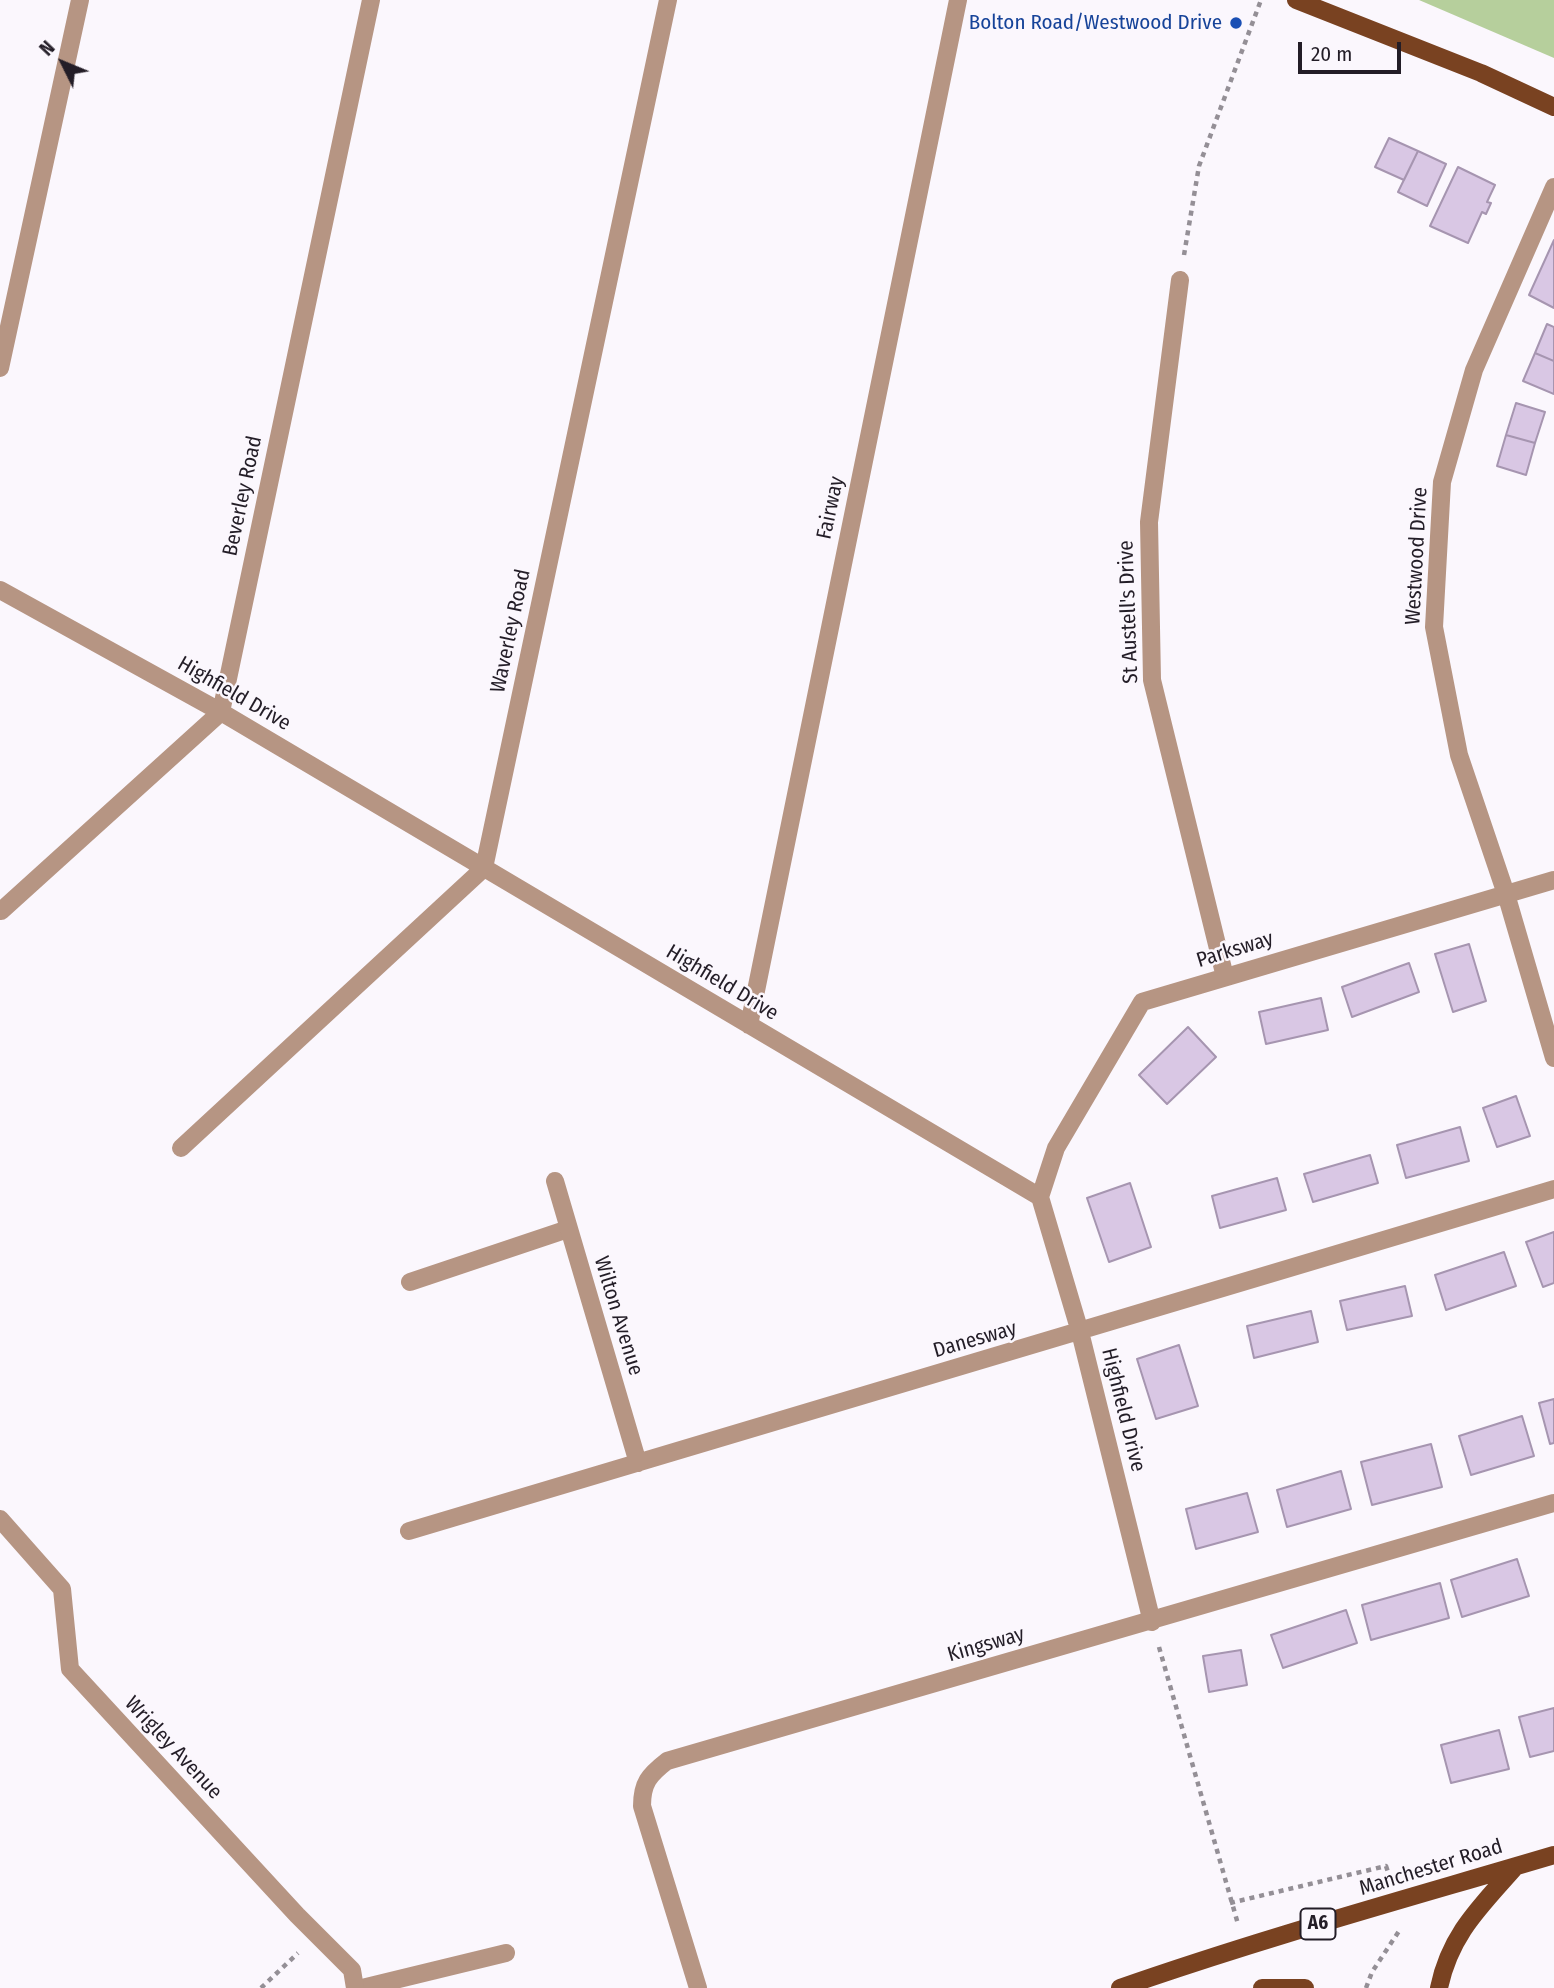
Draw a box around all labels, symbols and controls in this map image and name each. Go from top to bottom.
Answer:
place label: Bolton Road/Westwood Drive [969,10,1222,36]
marker: Bolton Road/Westwood Drive [1228,15,1244,31]
north arrow [28,28,98,98]
scale bar [1302,28,1405,72]
text: N [35,36,60,60]
text: 20 m [1311,41,1352,67]
street label: Beverley Road [218,434,268,558]
street label: Fairway [812,474,850,542]
street label: Westwood Drive [1401,486,1433,626]
street label: St Austell's Drive [1114,540,1144,684]
street label: Waverley Road [486,567,536,695]
street label: Highfield Drive [173,651,295,737]
street label: Parksway [1194,926,1276,974]
street label: Highfield Drive [661,940,783,1026]
street label: Wilton Avenue [588,1253,648,1379]
street label: Danesway [930,1316,1020,1364]
street label: Highfield Drive [1095,1346,1151,1474]
street label: Kingsway [945,1622,1027,1668]
street label: Wrigley Avenue [119,1691,227,1805]
street label: Manchester Road [1356,1834,1506,1902]
road number: A6 [1300,1908,1336,1940]

